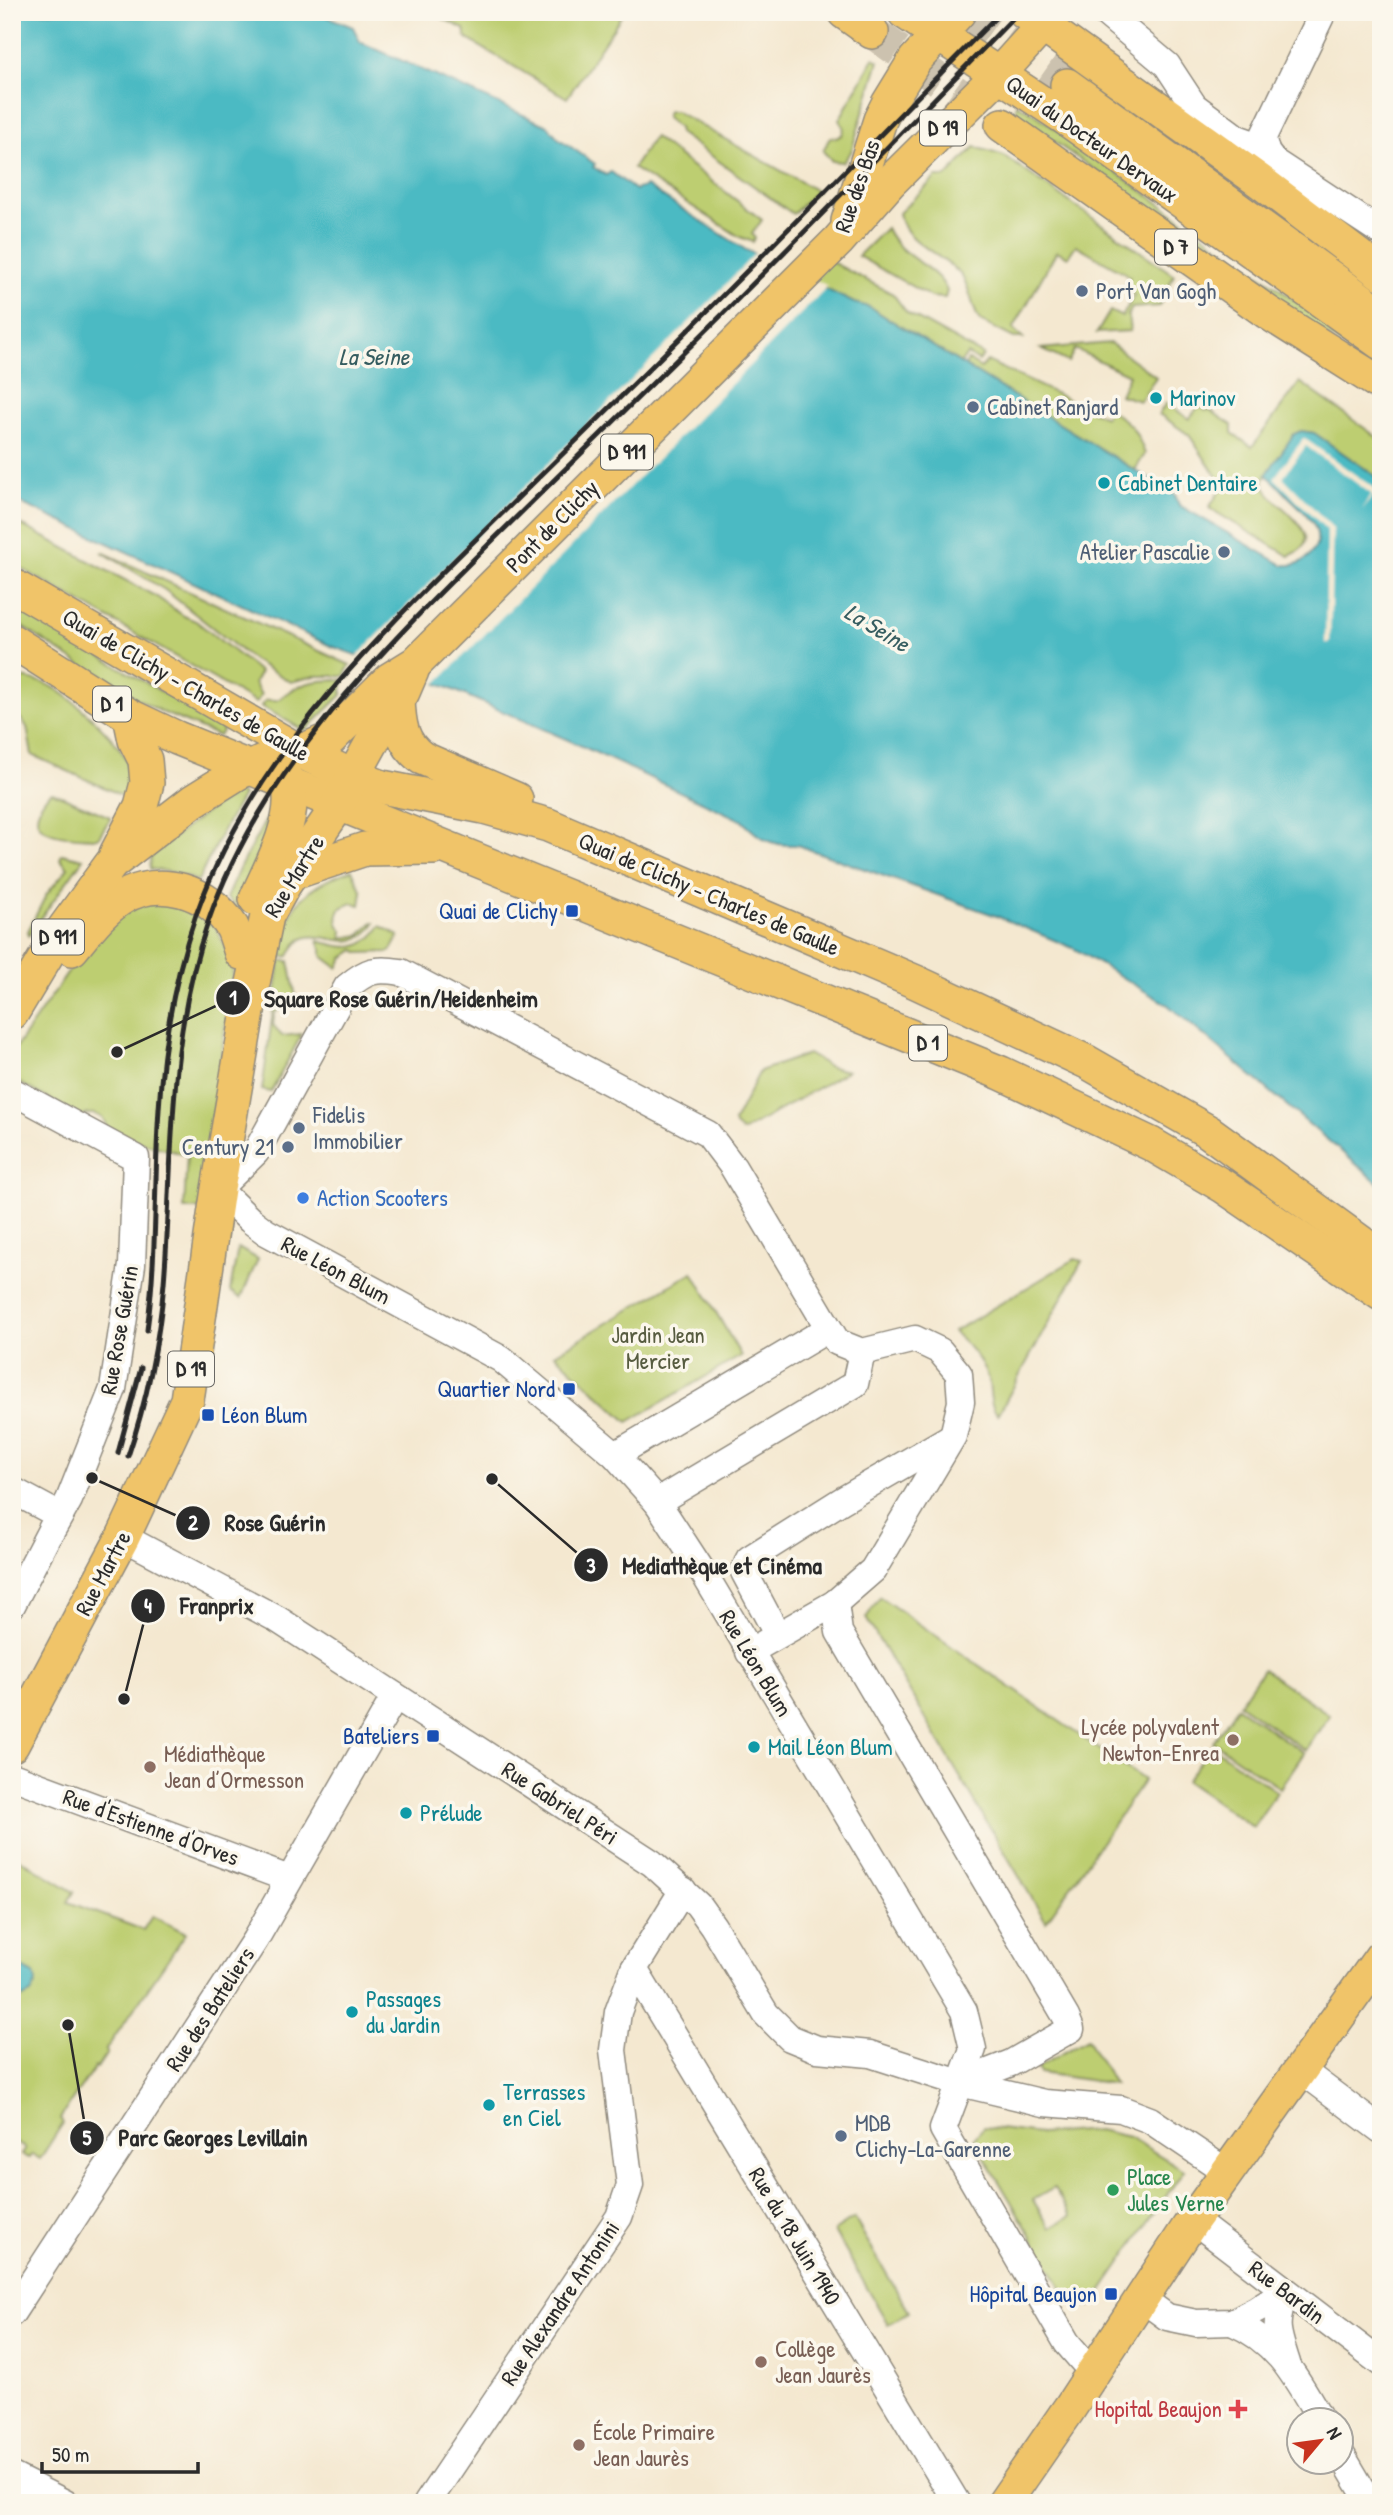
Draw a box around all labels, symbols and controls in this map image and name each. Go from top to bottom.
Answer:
street label: Quai du Docteur Dervaux [1000,68,1184,210]
road number: D 19 [920,110,966,146]
street label: Rue des Bas [826,135,887,236]
road number: D 7 [1155,230,1197,264]
place label: Port Van Gogh [1096,275,1217,306]
marker: Port Van Gogh [1074,283,1090,299]
water label: La Seine [339,340,411,372]
place label: Marinov [1170,382,1236,413]
marker: Marinov [1148,390,1164,406]
place label: Cabinet Ranjard [987,391,1118,422]
marker: Cabinet Ranjard [965,399,981,415]
road number: D 911 [601,434,653,470]
place label: Cabinet Dentaire [1118,467,1258,498]
street label: Pont de Clichy [498,472,605,579]
marker: Cabinet Dentaire [1096,475,1112,491]
place label: Atelier Pascalie [1080,536,1210,567]
marker: Atelier Pascalie [1216,544,1232,560]
water label: La Seine [839,595,917,660]
street label: Quai de Clichy - Charles de Gaulle [57,601,315,768]
road number: D 1 [93,686,131,722]
street label: Quai de Clichy - Charles de Gaulle [574,824,844,963]
street label: Rue Martre [256,829,331,923]
place label: Quai de Clichy [439,895,558,926]
marker: Quai de Clichy [564,903,580,919]
road number: D 911 [32,920,84,954]
callout: Square Rose Guérin/Heidenheim [215,976,552,1021]
text: Square Rose Guérin/Heidenheim [264,982,538,1015]
text: 1 [229,983,237,1012]
road number: D 1 [909,1026,947,1060]
place label: Fidelis Immobilier [312,1099,403,1156]
marker: Fidelis Immobilier [291,1120,307,1136]
place label: Century 21 [182,1131,274,1162]
marker: Century 21 [280,1139,296,1155]
place label: Action Scooters [317,1182,448,1213]
marker: Action Scooters [295,1190,311,1206]
street label: Rue Léon Blum [276,1228,396,1311]
street label: Rue Rose Guérin [92,1263,145,1397]
park label: Jardin Jean Mercier [611,1319,705,1376]
road number: D 19 [168,1352,214,1386]
place label: Quartier Nord [437,1373,555,1404]
marker: Quartier Nord [561,1381,577,1397]
place label: Léon Blum [222,1399,307,1430]
marker: Léon Blum [200,1407,216,1423]
callout: Rose Guérin [175,1500,339,1545]
text: Rose Guérin [224,1506,326,1538]
text: 2 [188,1508,198,1537]
street label: Rue Martre [67,1525,138,1620]
callout: Mediathèque et Cinéma [574,1543,836,1588]
text: Mediathèque et Cinéma [622,1549,822,1582]
text: 3 [586,1551,596,1580]
callout: Franprix [131,1583,268,1628]
text: Franprix [179,1589,254,1622]
text: 4 [144,1591,152,1620]
street label: Rue Léon Blum [712,1604,800,1722]
place label: Lycée polyvalent Newton-Enrea [1081,1711,1220,1768]
place label: Bateliers [343,1720,419,1751]
marker: Bateliers [425,1728,441,1744]
place label: Mail Léon Blum [768,1731,893,1762]
marker: Lycée polyvalent Newton-Enrea [1225,1732,1241,1748]
place label: Médiathèque Jean d’Ormesson [164,1738,304,1795]
marker: Mail Léon Blum [746,1739,762,1755]
street label: Rue Gabriel Péri [496,1754,624,1852]
marker: Médiathèque Jean d’Ormesson [142,1759,158,1775]
street label: Rue d'Estienne d'Orves [59,1780,243,1873]
place label: Prélude [420,1797,483,1828]
marker: Prélude [398,1805,414,1821]
street label: Rue des Bateliers [158,1941,261,2077]
place label: Passages du Jardin [366,1983,441,2040]
marker: Passages du Jardin [344,2004,360,2020]
place label: Terrasses en Ciel [503,2076,586,2133]
marker: Terrasses en Ciel [481,2097,497,2113]
place label: MDB Clichy-La-Garenne [855,2107,1011,2164]
callout: Parc Georges Levillain [70,2116,322,2161]
text: Parc Georges Levillain [118,2121,308,2154]
text: 5 [83,2123,92,2152]
marker: MDB Clichy-La-Garenne [833,2128,849,2144]
street label: Rue du 18 Juin 1940 [742,2161,849,2310]
place label: Place Jules Verne [1127,2161,1225,2218]
marker: Place Jules Verne [1105,2182,1121,2198]
street label: Rue Alexandre Antonini [493,2214,626,2391]
street label: Rue Bardin [1243,2253,1332,2331]
place label: Hôpital Beaujon [970,2278,1097,2309]
marker: Hôpital Beaujon [1103,2286,1119,2302]
place label: Collège Jean Jaurès [775,2333,871,2390]
marker: Collège Jean Jaurès [753,2354,769,2370]
place label: Hopital Beaujon [1095,2393,1222,2424]
marker: Hopital Beaujon [1228,2399,1248,2419]
north arrow [1284,2406,1354,2476]
place label: École Primaire Jean Jaurès [593,2416,715,2473]
text: N [1321,2422,1349,2443]
scale bar [42,2431,198,2475]
marker: École Primaire Jean Jaurès [571,2437,587,2453]
text: 50 m [52,2440,89,2469]

